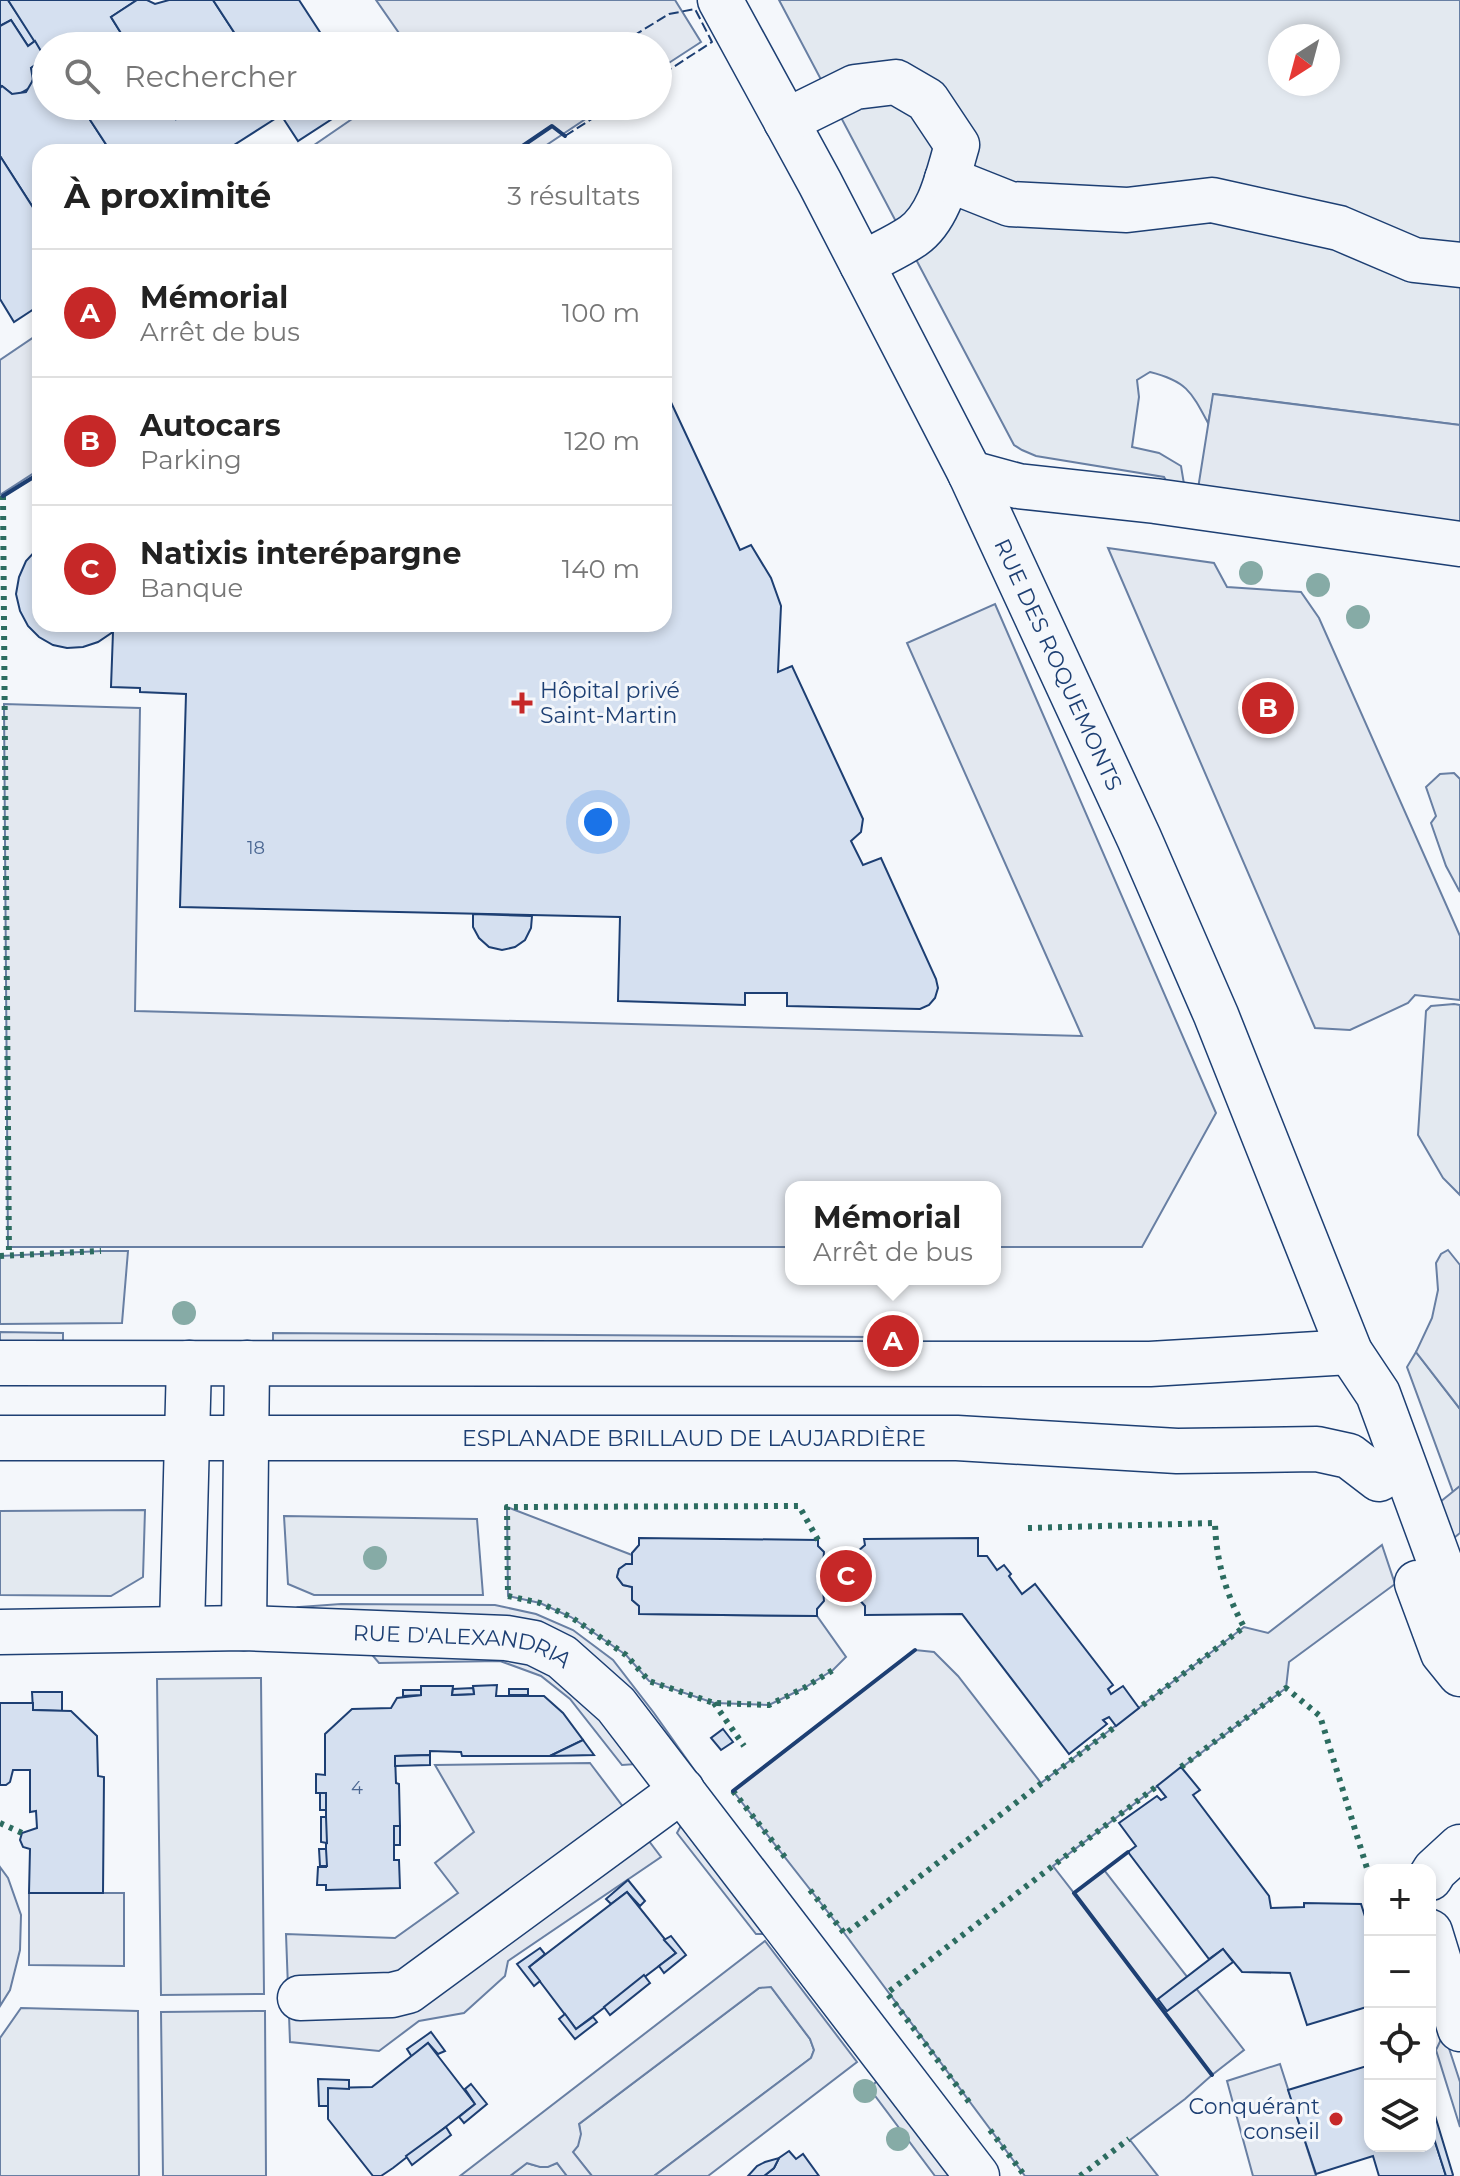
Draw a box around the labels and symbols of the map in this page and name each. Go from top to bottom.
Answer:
north arrow [1268,24,1340,96]
street label: RUE DES ROQUEMONTS [989,534,1129,795]
place label: Hôpital privé Saint-Martin [540,677,680,729]
pin: B [1242,678,1294,738]
marker: Hôpital privé Saint-Martin [511,692,533,714]
your location [578,802,618,842]
house number: 18 [247,837,265,859]
pin: A [867,1311,919,1371]
street label: ESPLANADE BRILLAUD DE LAUJARDIÈRE [462,1425,926,1452]
pin: C [820,1546,872,1606]
street label: RUE D'ALEXANDRIA [352,1619,578,1673]
house number: 4 [351,1777,363,1799]
place label: Conquérant conseil [1189,2093,1320,2145]
marker: Conquérant conseil [1327,2110,1345,2128]

